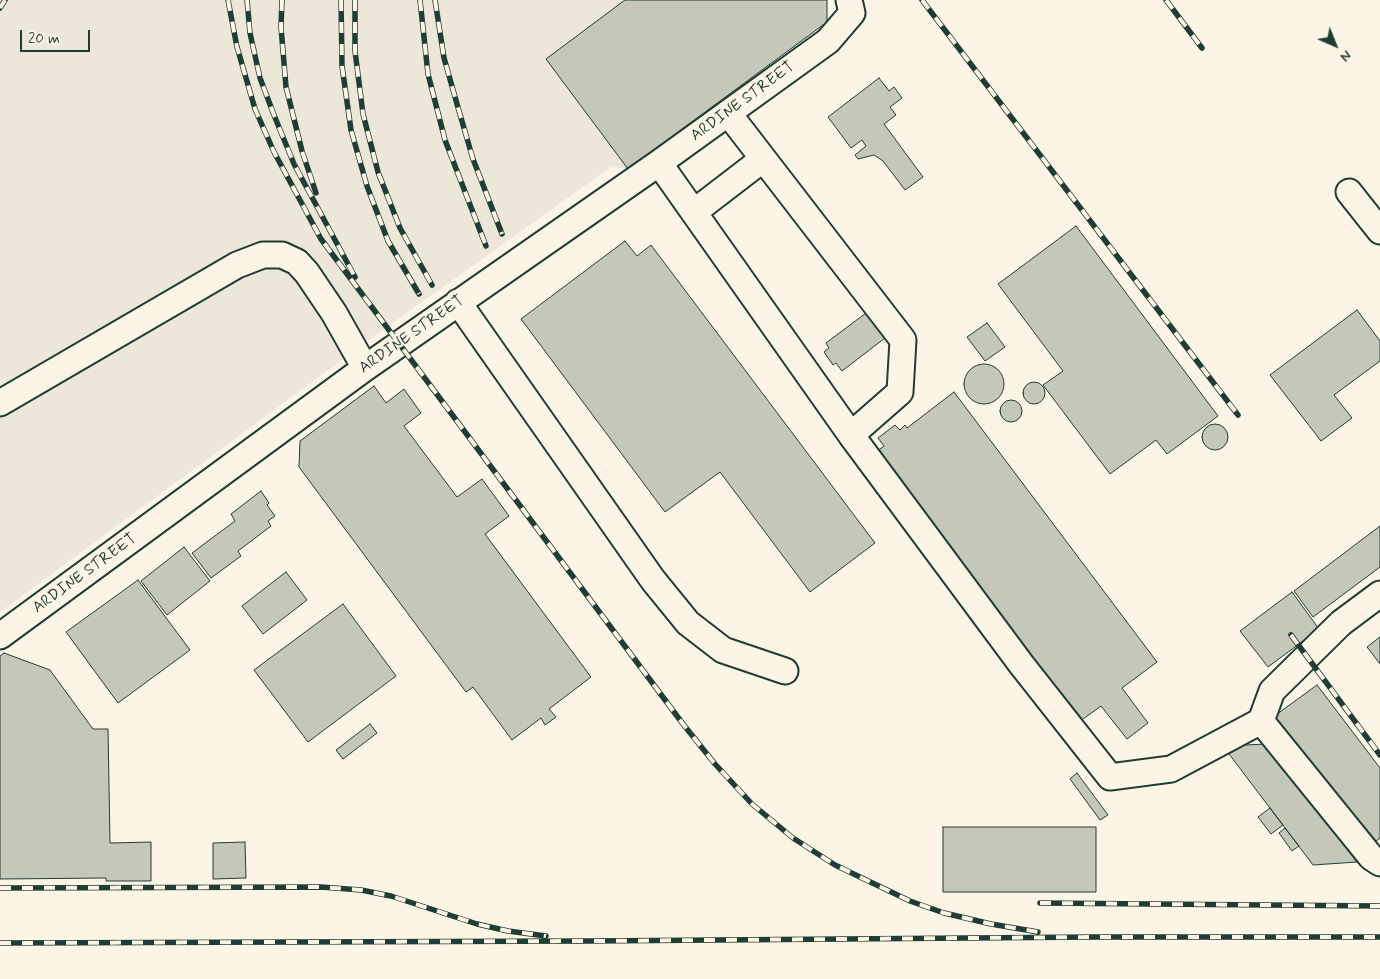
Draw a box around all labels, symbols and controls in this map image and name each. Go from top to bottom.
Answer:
scale bar [22,20,92,52]
north arrow [1310,20,1360,70]
text: 20 m [28,29,60,49]
text: N [1336,46,1355,65]
street label: ARDINE STREET [687,58,799,146]
street label: ARDINE STREET [356,292,468,378]
street label: ARDINE STREET [29,530,141,618]

